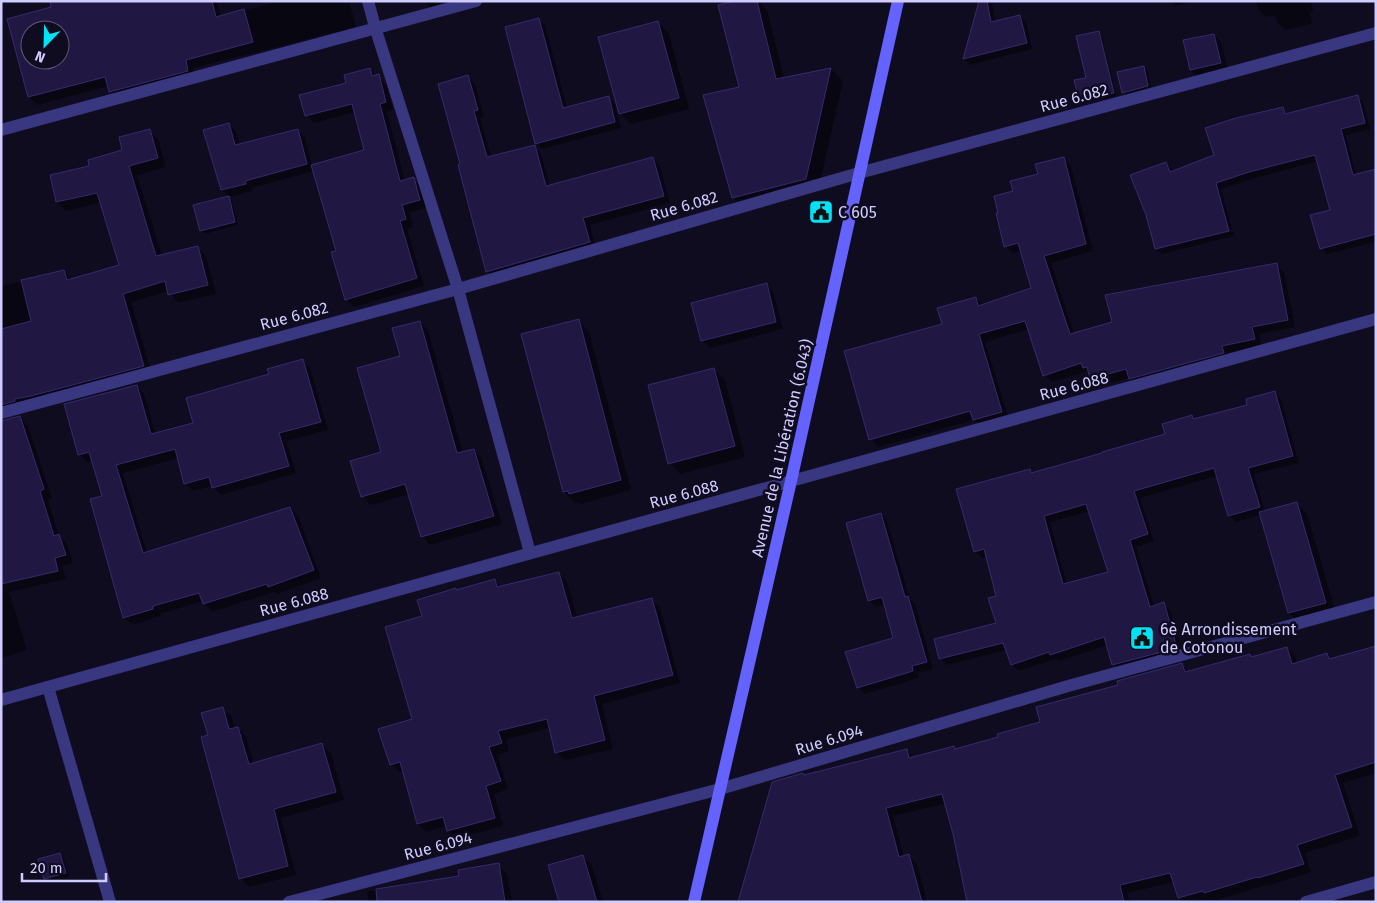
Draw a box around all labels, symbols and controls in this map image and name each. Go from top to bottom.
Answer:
north arrow [20,20,70,70]
text: N [33,47,48,66]
street label: Rue 6.082 [1038,80,1110,116]
street label: Rue 6.082 [648,187,720,225]
public building icon: C 605 [808,199,834,225]
place label: C 605 [838,203,877,222]
street label: Rue 6.082 [258,298,330,334]
street label: Avenue de la Libération (6.043) [748,337,816,559]
street label: Rue 6.088 [1037,368,1111,404]
street label: Rue 6.088 [647,476,721,512]
street label: Rue 6.088 [257,584,331,620]
place label: 6è Arrondissement de Cotonou [1160,620,1297,657]
public building icon: 6è Arrondissement de Cotonou [1129,625,1155,651]
street label: Rue 6.094 [793,721,866,759]
street label: Rue 6.094 [402,828,475,864]
scale bar [22,850,106,882]
text: 20 m [30,859,63,877]

